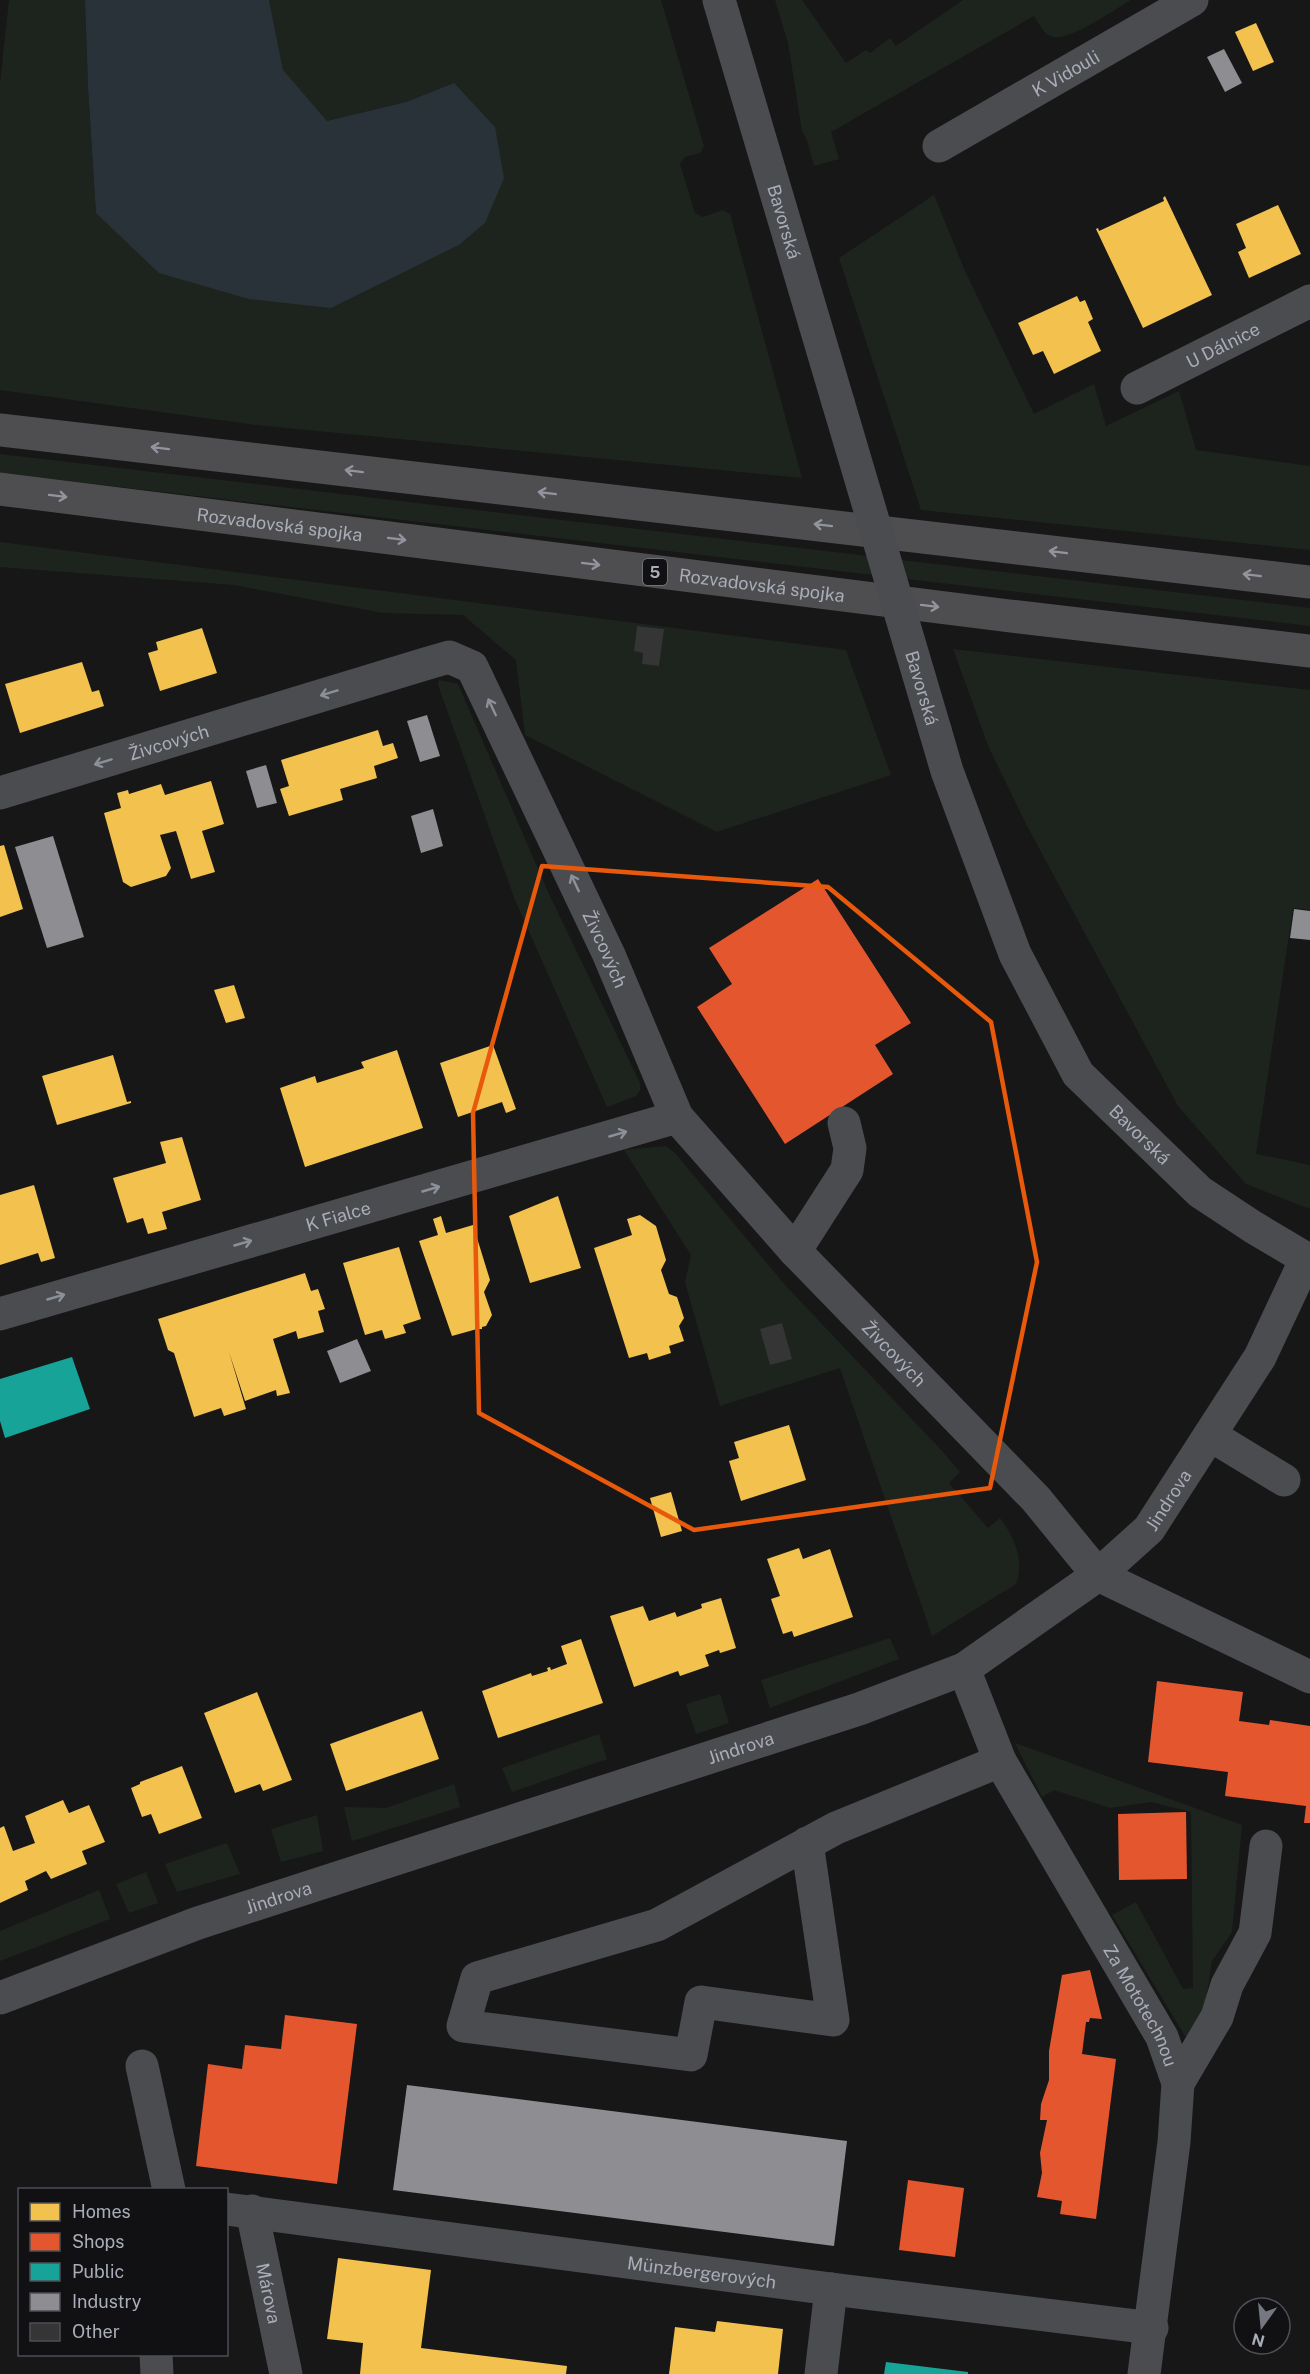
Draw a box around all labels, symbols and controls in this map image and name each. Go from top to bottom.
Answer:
street label: K Vidouli [1028,45,1103,101]
street label: Bavorská [764,182,806,261]
street label: U Dálnice [1182,318,1263,372]
one-way arrow [150,442,170,453]
one-way arrow [344,465,364,476]
one-way arrow [538,487,558,498]
one-way arrow [48,491,67,502]
street label: Rozvadovská spojka [196,503,364,545]
one-way arrow [813,519,833,530]
one-way arrow [387,534,407,545]
one-way arrow [1049,547,1069,558]
one-way arrow [580,558,600,569]
road number: 5 [643,559,667,585]
street label: Rozvadovská spojka [678,564,846,606]
one-way arrow [1242,569,1262,580]
one-way arrow [920,601,940,612]
street label: Bavorská [902,648,943,728]
one-way arrow [320,688,339,699]
one-way arrow [485,699,497,717]
street label: Živcových [126,720,211,764]
one-way arrow [94,757,113,768]
one-way arrow [568,875,580,893]
street label: Živcových [579,907,632,991]
street label: Bavorská [1105,1100,1175,1168]
one-way arrow [608,1128,627,1139]
one-way arrow [421,1183,440,1194]
street label: K Fialce [303,1196,373,1235]
one-way arrow [234,1237,253,1248]
one-way arrow [46,1291,65,1302]
street label: Živcových [858,1316,931,1390]
street label: Jindrova [1140,1465,1195,1534]
street label: Jindrova [705,1727,776,1768]
street label: Jindrova [242,1876,314,1918]
street label: Za Mototechnou [1099,1940,1182,2069]
legend [18,2188,228,2356]
text: Homes [72,2201,131,2222]
text: Shops [72,2231,124,2252]
street label: Münzbergerových [626,2252,778,2292]
text: Public [72,2261,124,2282]
street label: Márova [253,2261,286,2326]
text: Industry [72,2291,142,2312]
north arrow [1232,2296,1292,2356]
text: Other [72,2321,120,2342]
text: N [1250,2329,1267,2351]

